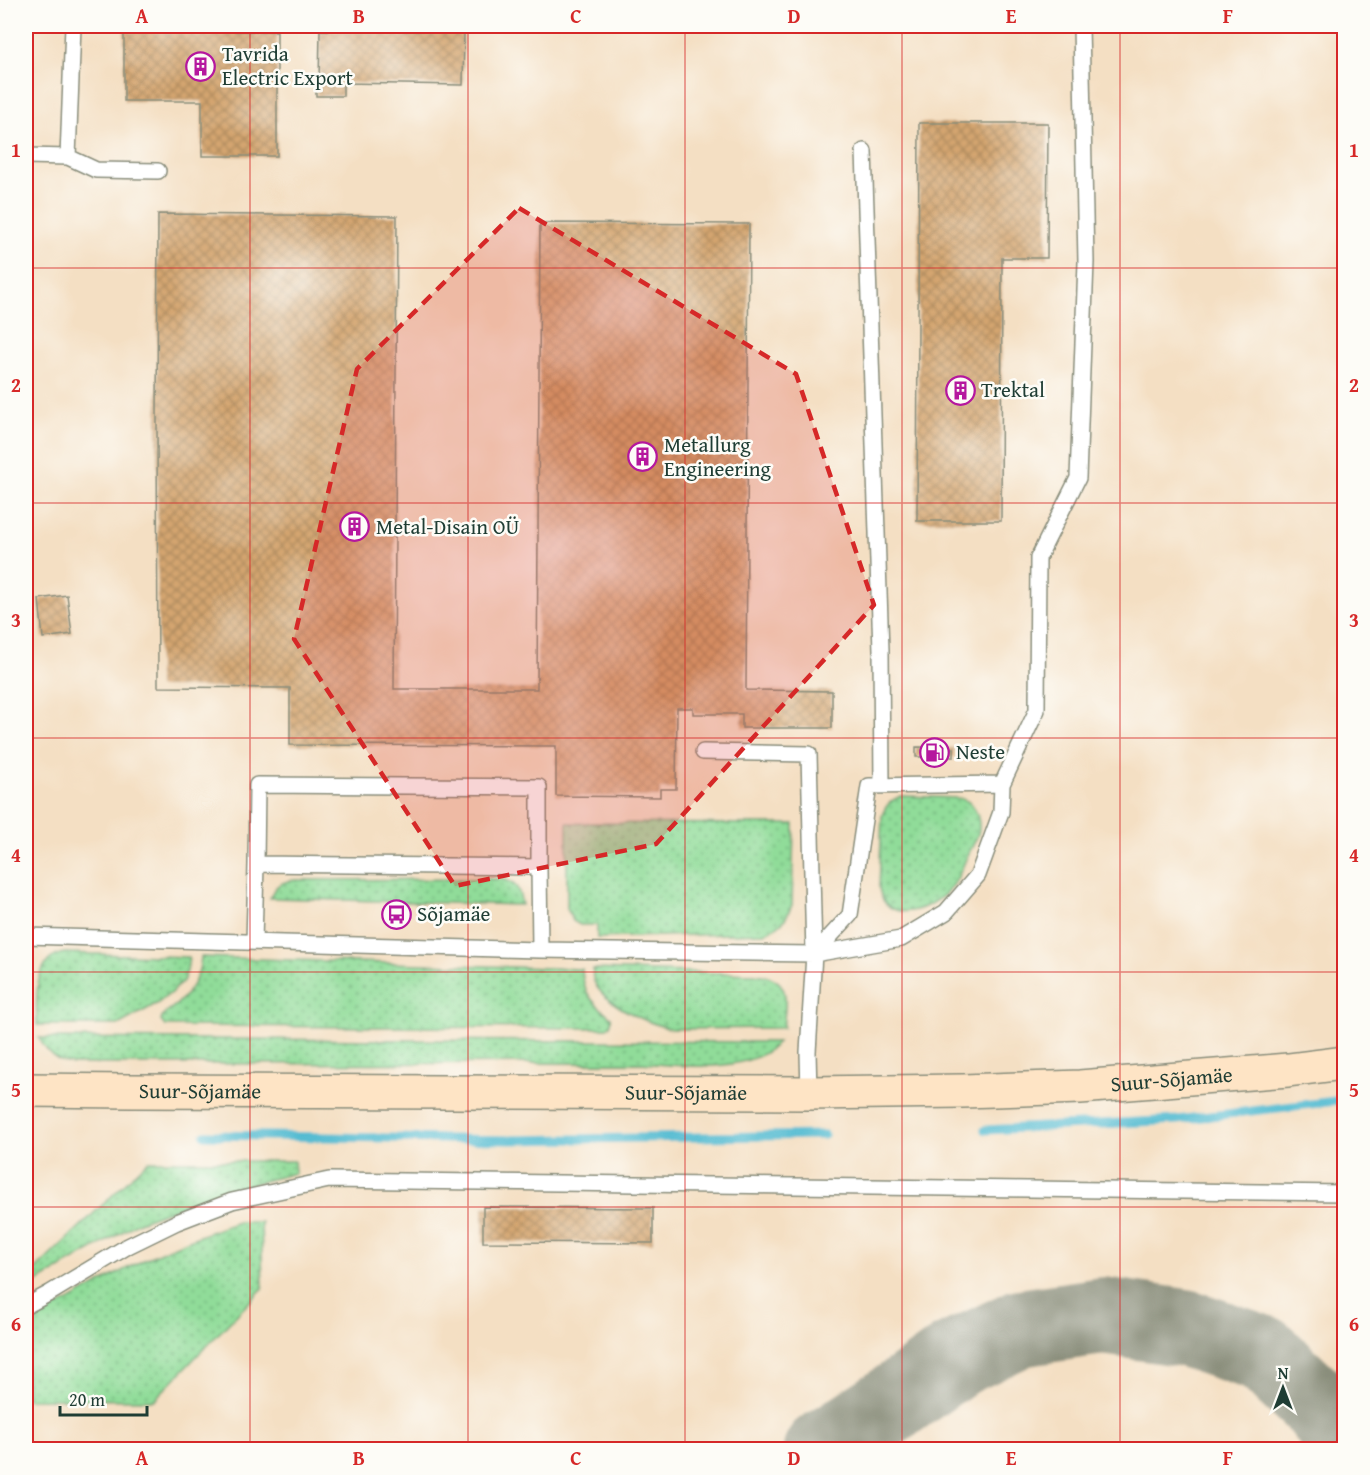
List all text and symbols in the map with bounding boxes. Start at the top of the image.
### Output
text: A [136,1,149,30]
text: B [353,1,365,30]
text: C [570,1,582,30]
text: D [787,1,801,30]
text: E [1006,1,1017,30]
text: F [1223,1,1233,30]
place label: Tavrida Electric Export [222,38,354,93]
building icon: Tavrida Electric Export [185,50,217,82]
text: 1 [11,135,21,164]
text: 1 [1349,135,1359,164]
text: 2 [11,370,21,399]
text: 2 [1349,370,1359,399]
building icon: Trektal [944,374,976,406]
place label: Trektal [981,374,1045,405]
place label: Metallurg Engineering [664,429,772,484]
building icon: Metallurg Engineering [627,441,659,473]
building icon: Metal-Disain OÜ [339,511,371,543]
place label: Metal-Disain OÜ [376,511,519,542]
text: 3 [11,605,21,634]
text: 3 [1349,605,1359,634]
fuel station icon: Neste [919,736,951,768]
place label: Neste [956,736,1005,767]
text: 4 [11,840,21,869]
text: 4 [1349,840,1359,869]
bus stop icon: Sõjamäe [380,898,412,930]
place label: Sõjamäe [417,898,491,929]
street label: Suur-Sõjamäe [1109,1059,1234,1099]
text: 5 [11,1075,21,1104]
street label: Suur-Sõjamäe [139,1075,261,1106]
text: 5 [1349,1075,1359,1104]
street label: Suur-Sõjamäe [625,1076,747,1108]
text: 6 [11,1309,21,1338]
text: 6 [1349,1309,1359,1338]
north arrow [1253,1358,1313,1418]
text: N [1278,1361,1289,1385]
scale bar [60,1379,147,1417]
text: 20 m [69,1386,105,1413]
text: A [136,1443,149,1472]
text: B [353,1443,365,1472]
text: C [570,1443,582,1472]
text: D [787,1443,801,1472]
text: E [1006,1443,1017,1472]
text: F [1223,1443,1233,1472]

